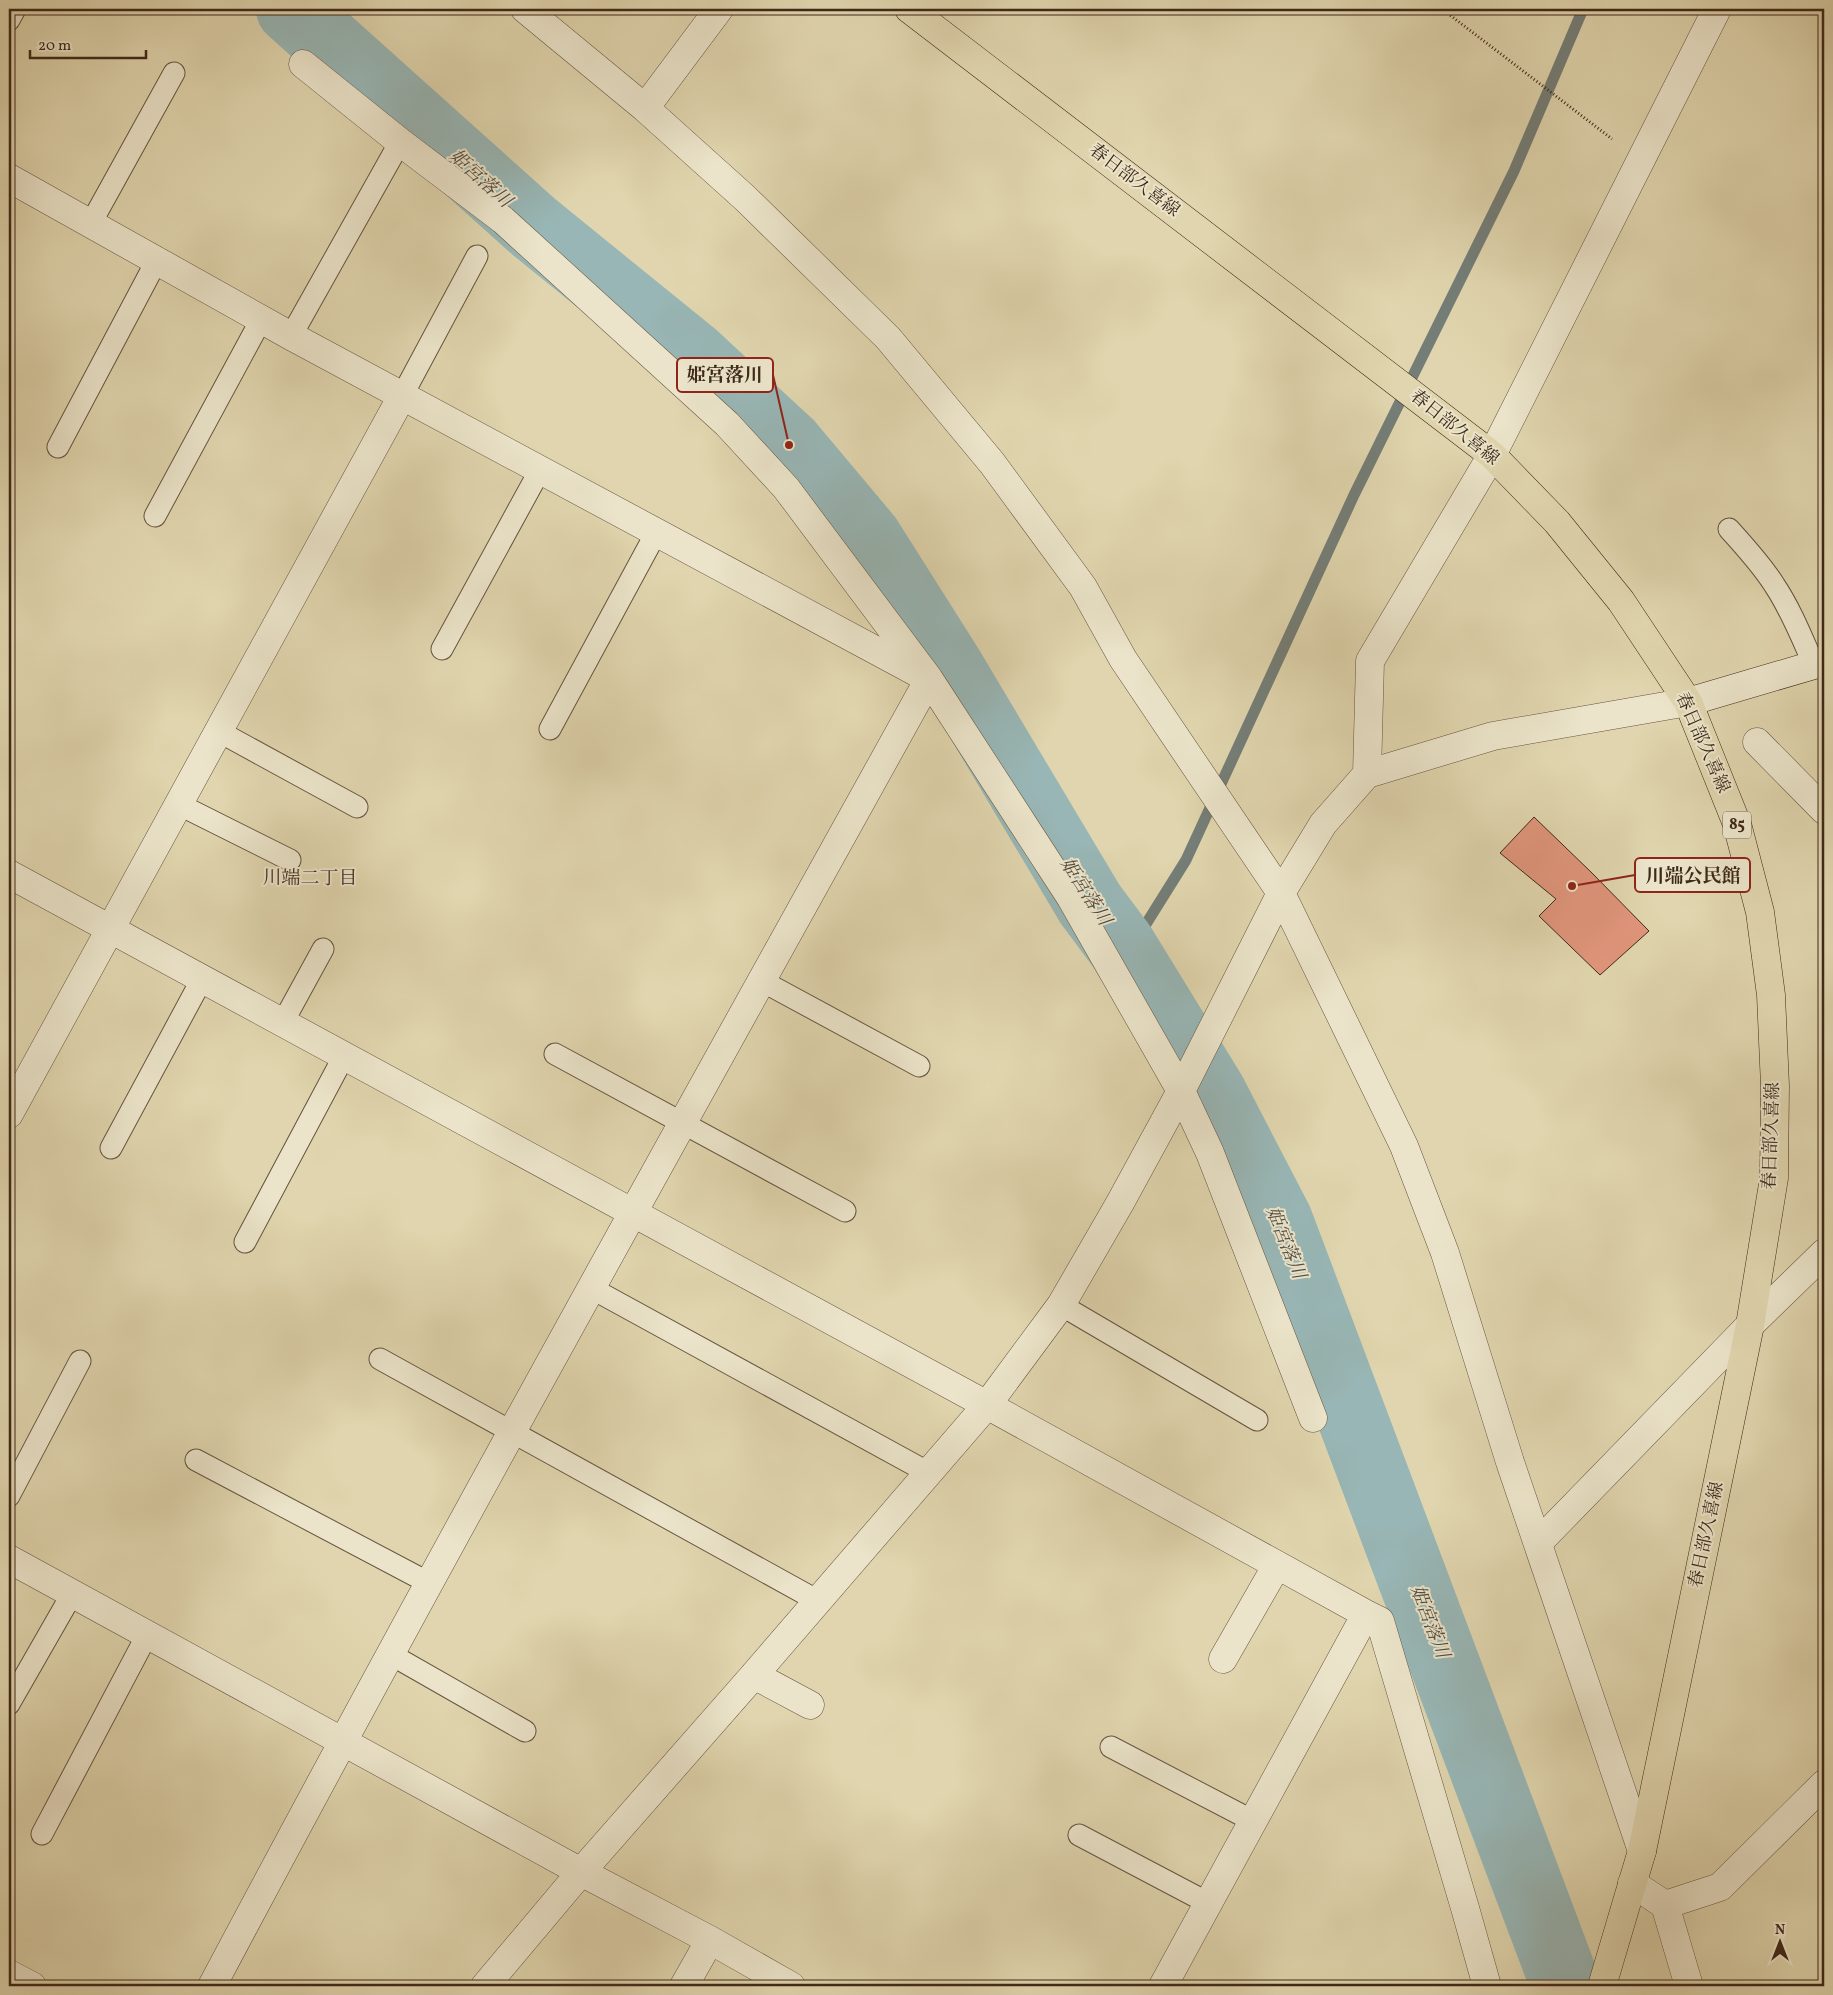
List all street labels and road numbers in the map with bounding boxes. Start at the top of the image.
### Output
street label: 春日部久喜線 [1083,139,1185,223]
street label: 春日部久喜線 [1404,384,1504,472]
street label: 春日部久喜線 [1669,689,1735,797]
road number: 85 [1723,812,1751,838]
street label: 春日部久喜線 [1758,1082,1786,1190]
street label: 春日部久喜線 [1684,1480,1730,1590]

